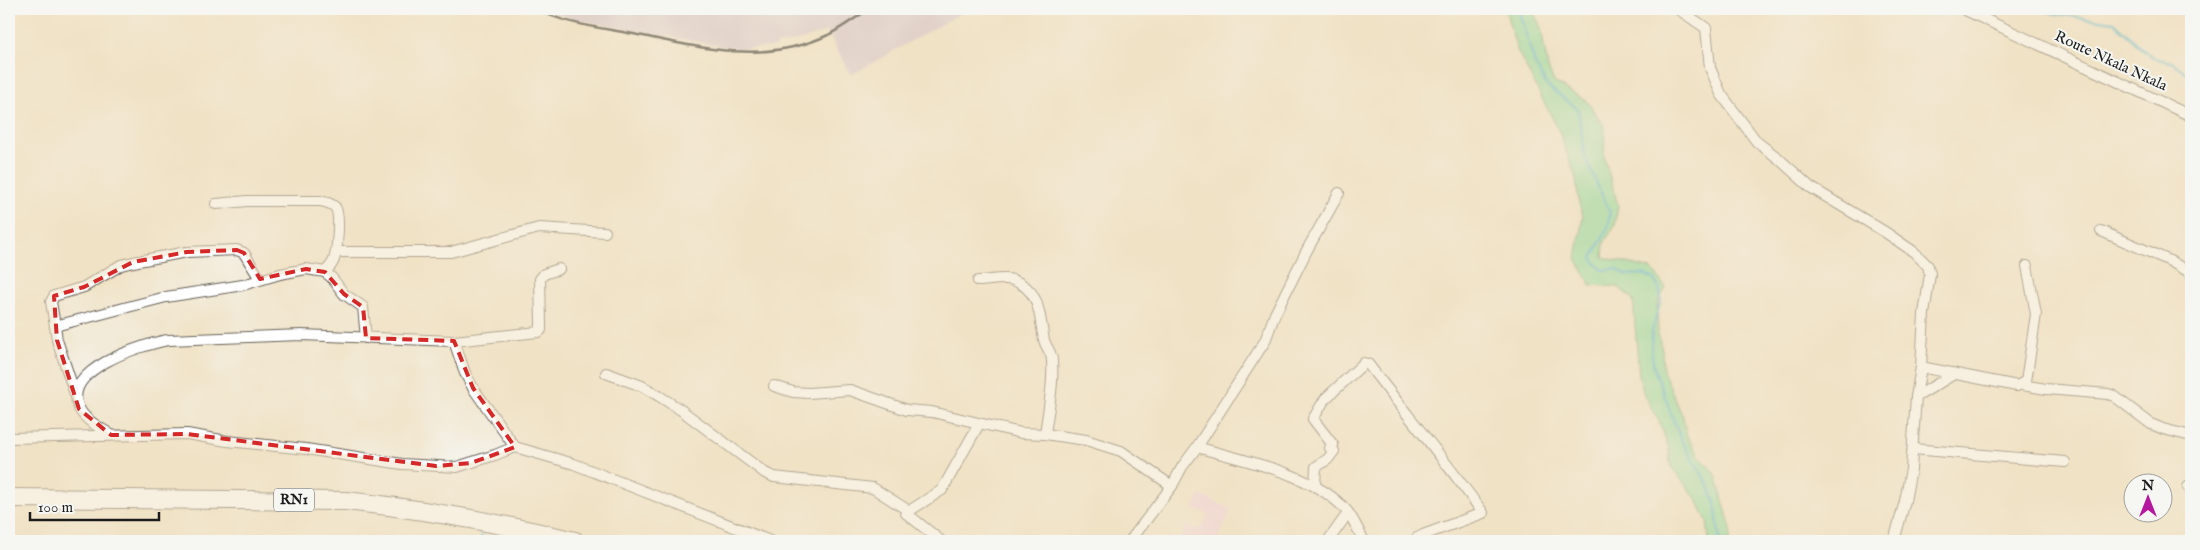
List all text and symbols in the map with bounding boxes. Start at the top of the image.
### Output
street label: Route Nkala Nkala [2052,27,2171,96]
north arrow [2122,472,2172,522]
text: N [2141,477,2154,495]
road number: RN1 [274,488,314,512]
scale bar [30,490,159,522]
text: 100 m [38,498,74,517]

